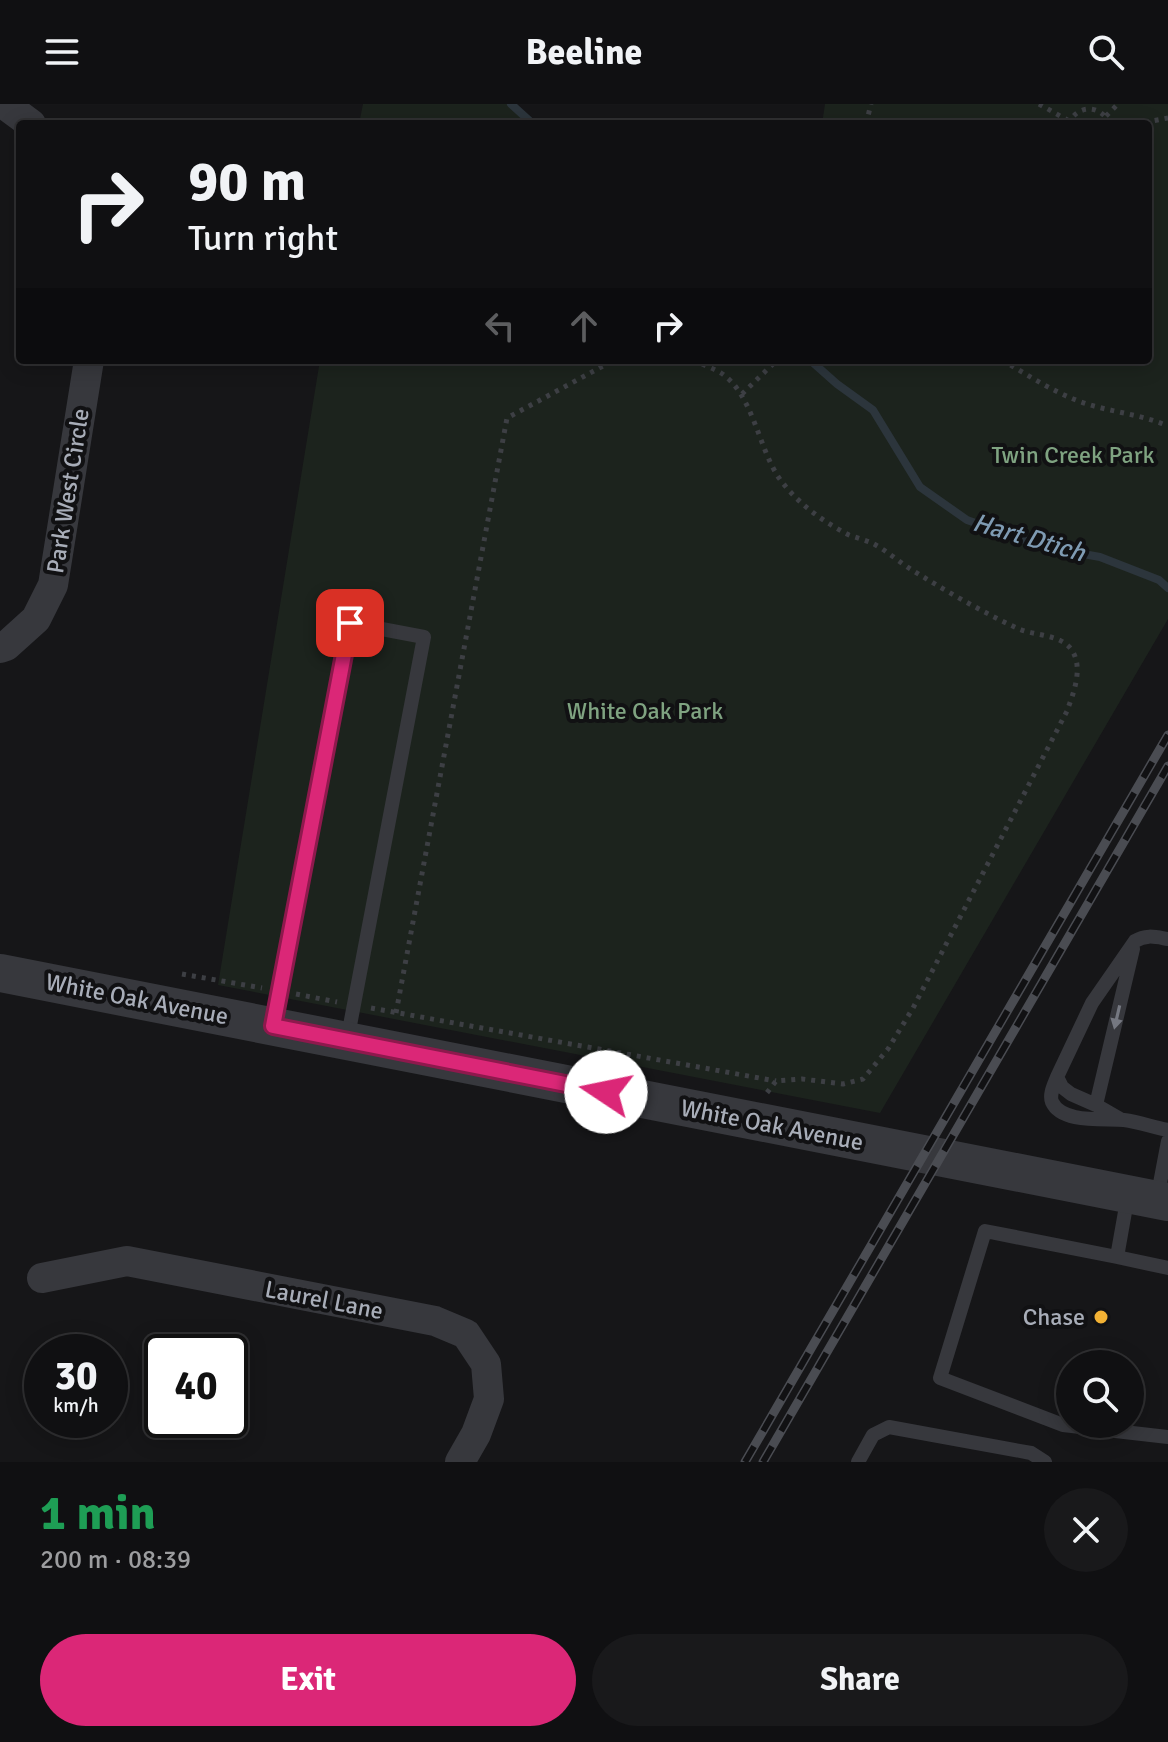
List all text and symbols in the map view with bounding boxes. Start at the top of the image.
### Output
icon: menu [40,30,84,74]
text: Beeline [526,30,642,75]
icon: search [1084,30,1128,74]
text: 90 m [188,147,306,216]
icon: right [56,152,160,256]
text: Turn right [188,216,338,261]
icon: left [478,304,522,348]
icon: ahead [562,304,606,348]
icon: right [646,304,690,348]
street label: Park West Circle [40,406,96,576]
park label: Twin Creek Park [991,440,1155,470]
water label: Hart Dtich [969,507,1089,569]
pin [316,589,384,657]
icon: arrive [328,601,372,645]
park label: White Oak Park [567,696,723,726]
street label: White Oak Avenue [43,967,231,1031]
one-way arrow [1110,1005,1123,1030]
position arrow [564,1050,648,1134]
street label: White Oak Avenue [678,1093,866,1157]
street label: Laurel Lane [262,1274,386,1326]
place label: Chase [1023,1302,1085,1332]
marker: Chase [1092,1308,1110,1326]
speed limit sign: 40 [144,1334,248,1438]
map controls [1056,1350,1144,1438]
button: search [1056,1350,1144,1438]
text: 30 [54,1351,98,1401]
text: km/h [53,1393,99,1418]
text: 1 min [40,1484,156,1543]
button: close [1044,1488,1128,1572]
text: 200 m · 08:39 [40,1544,191,1576]
button: Exit [40,1634,576,1726]
button: Share [592,1634,1128,1726]

